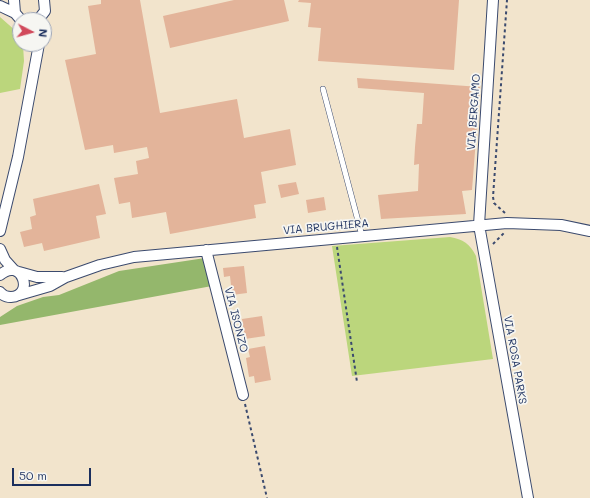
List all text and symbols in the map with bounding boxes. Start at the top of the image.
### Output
north arrow [12,12,52,52]
text: N [36,28,51,38]
street label: VIA BERGAMO [465,73,483,151]
street label: VIA BRUGHIERA [283,217,369,237]
street label: VIA ISONZO [221,286,251,354]
street label: VIA ROSA PARKS [501,315,529,405]
scale bar [14,460,93,486]
text: 50 m [19,467,47,483]

